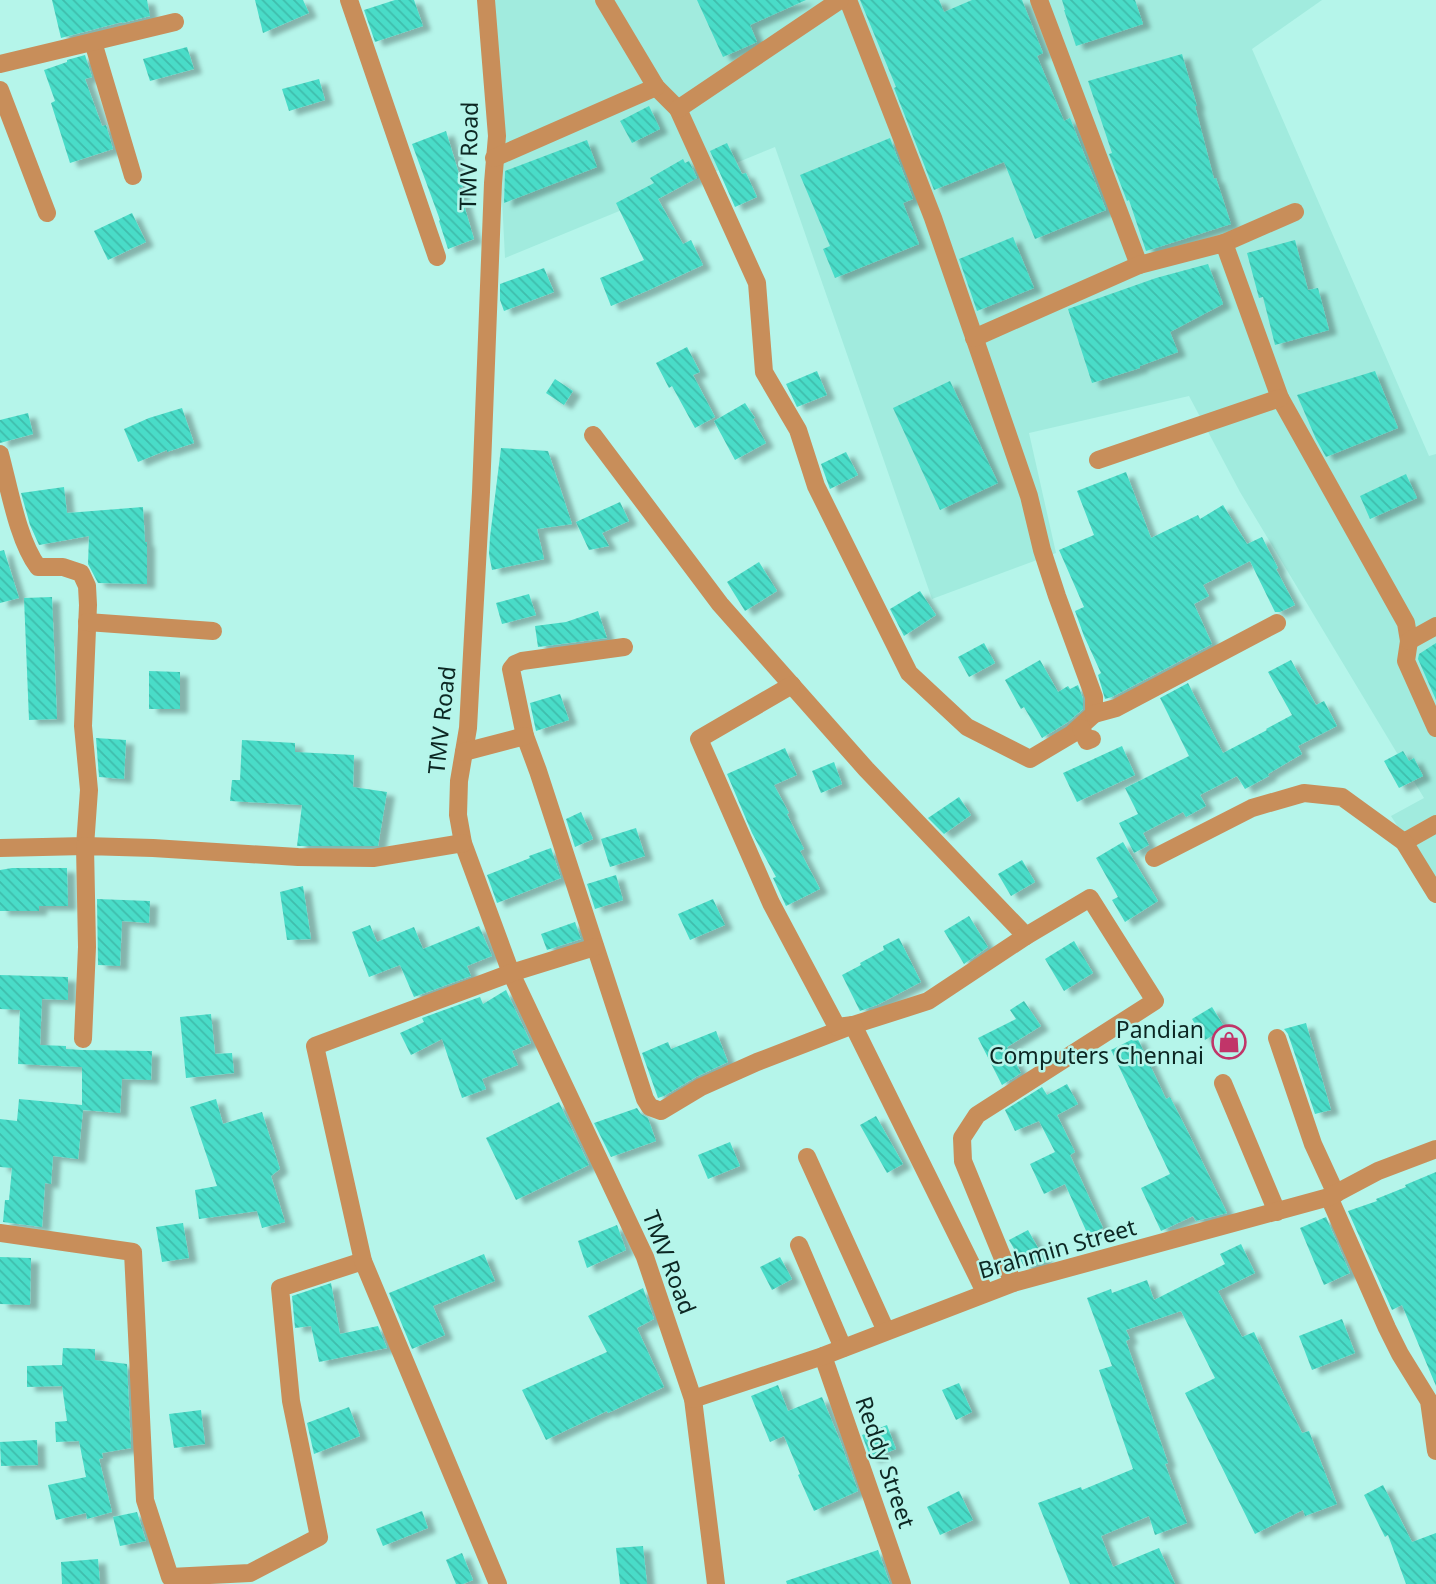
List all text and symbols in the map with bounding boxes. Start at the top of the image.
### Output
street label: TMV Road [451,101,485,211]
street label: TMV Road [419,664,463,776]
place label: Pandian Computers Chennai [989,1013,1204,1071]
shop icon: Pandian Computers Chennai [1210,1023,1248,1061]
street label: TMV Road [636,1206,704,1318]
street label: Brahmin Street [974,1210,1140,1286]
street label: Reddy Street [848,1392,924,1532]

